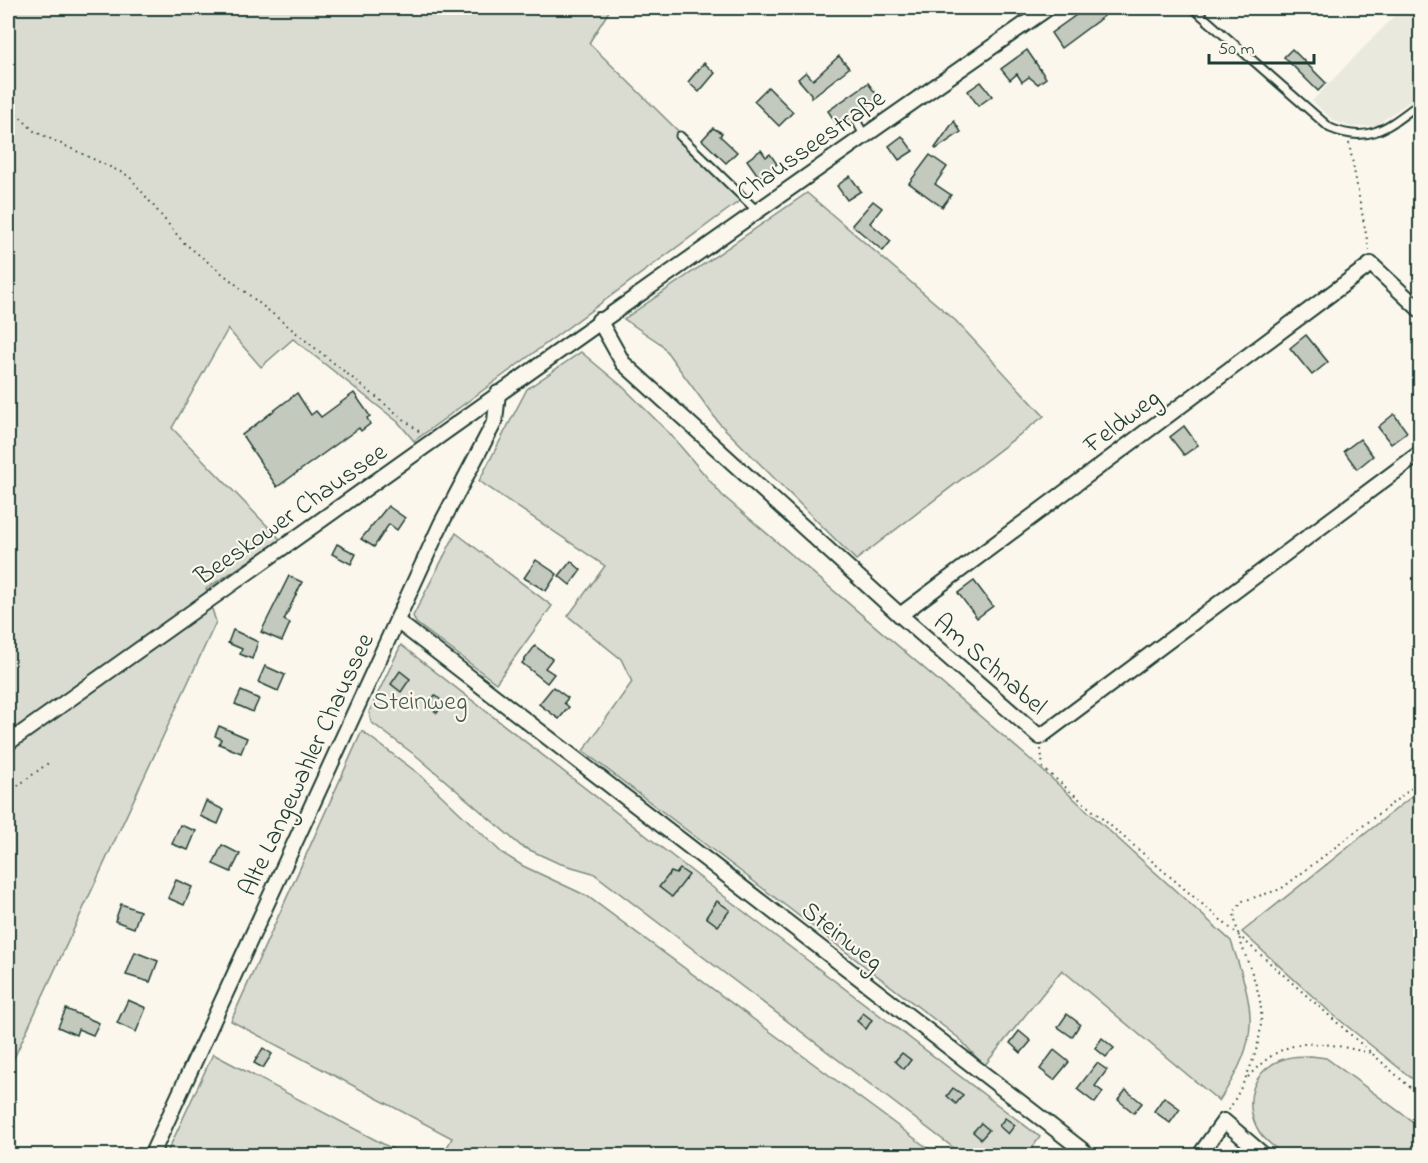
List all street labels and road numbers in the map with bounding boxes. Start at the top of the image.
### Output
street label: Chausseestraße [729,81,894,212]
street label: Feldweg [1075,381,1169,465]
street label: Beeskower Chaussee [187,434,396,597]
street label: Am Schnabel [924,605,1054,725]
street label: Alte Langewahler Chaussee [230,627,386,903]
street label: Steinweg [792,893,890,982]

